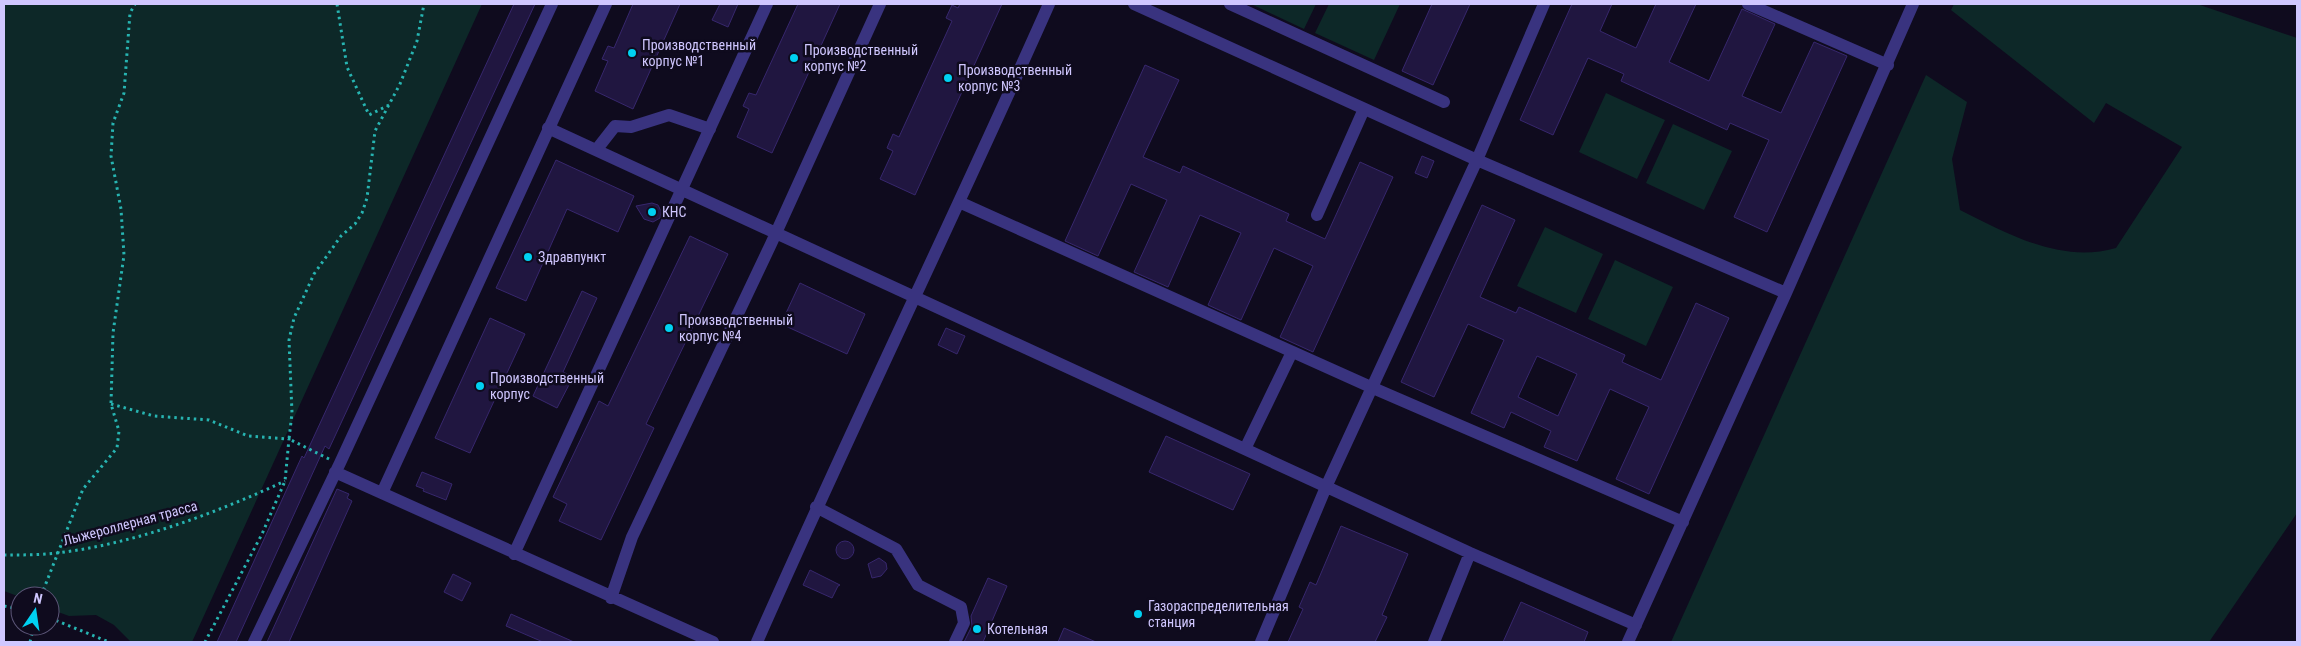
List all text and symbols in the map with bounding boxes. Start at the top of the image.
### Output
place label: Производственный корпус №1 [642,37,756,69]
place label: Производственный корпус №2 [804,42,918,74]
marker: Производственный корпус №1 [626,47,638,59]
marker: Производственный корпус №2 [788,52,800,64]
place label: Производственный корпус №3 [958,62,1072,94]
marker: Производственный корпус №3 [942,72,954,84]
place label: КНС [662,204,687,220]
marker: КНС [646,206,658,218]
place label: Здравпункт [538,249,606,265]
marker: Здравпункт [522,251,534,263]
place label: Производственный корпус №4 [679,312,793,344]
marker: Производственный корпус №4 [663,322,675,334]
place label: Производственный корпус [490,370,604,402]
marker: Производственный корпус [474,380,486,392]
street label: Лыжероллерная трасса [61,497,199,549]
north arrow [10,586,60,636]
text: N [32,590,44,607]
place label: Газораспределительная станция [1148,598,1289,630]
marker: Газораспределительная станция [1132,608,1144,620]
place label: Котельная [987,621,1048,637]
marker: Котельная [971,623,983,635]

